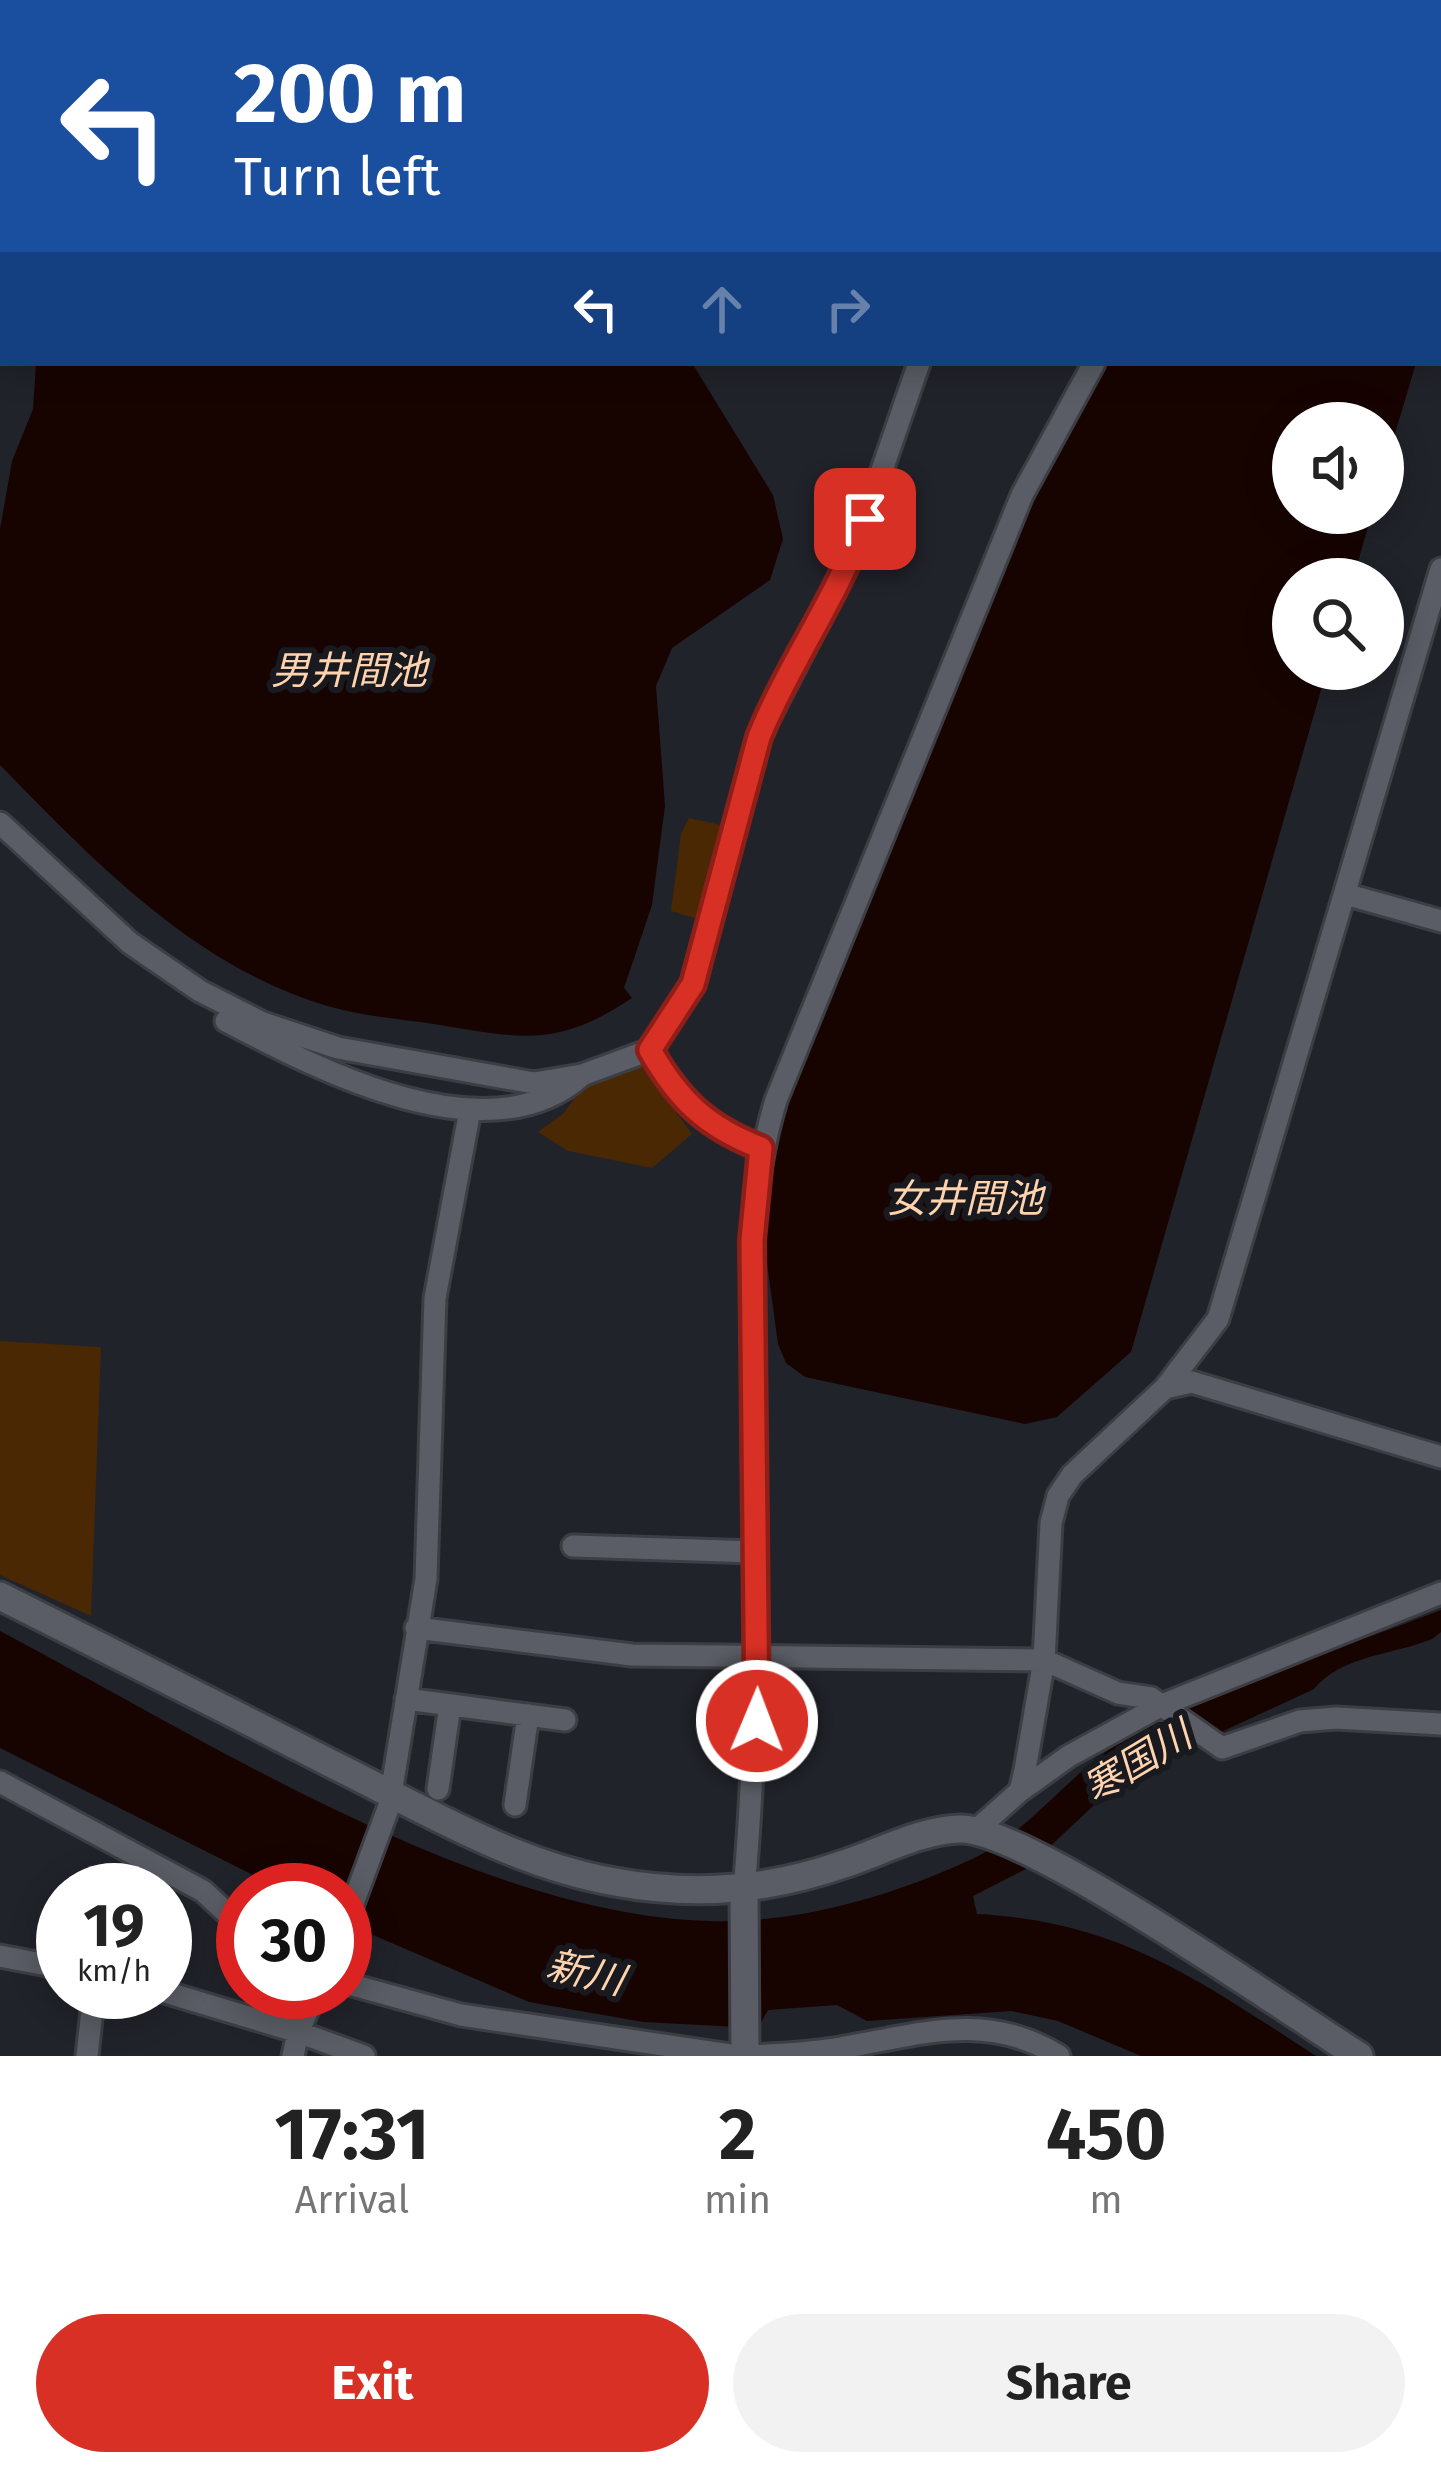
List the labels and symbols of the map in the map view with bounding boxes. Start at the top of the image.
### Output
pin [814,468,916,570]
water label: 男井間池 [271,648,431,694]
water label: 女井間池 [887,1176,1047,1222]
position arrow [694,1658,820,1784]
water label: 寒国川 [1076,1710,1203,1812]
speed limit sign: 30 [216,1863,372,2019]
water label: 新川 [543,1942,633,2005]

